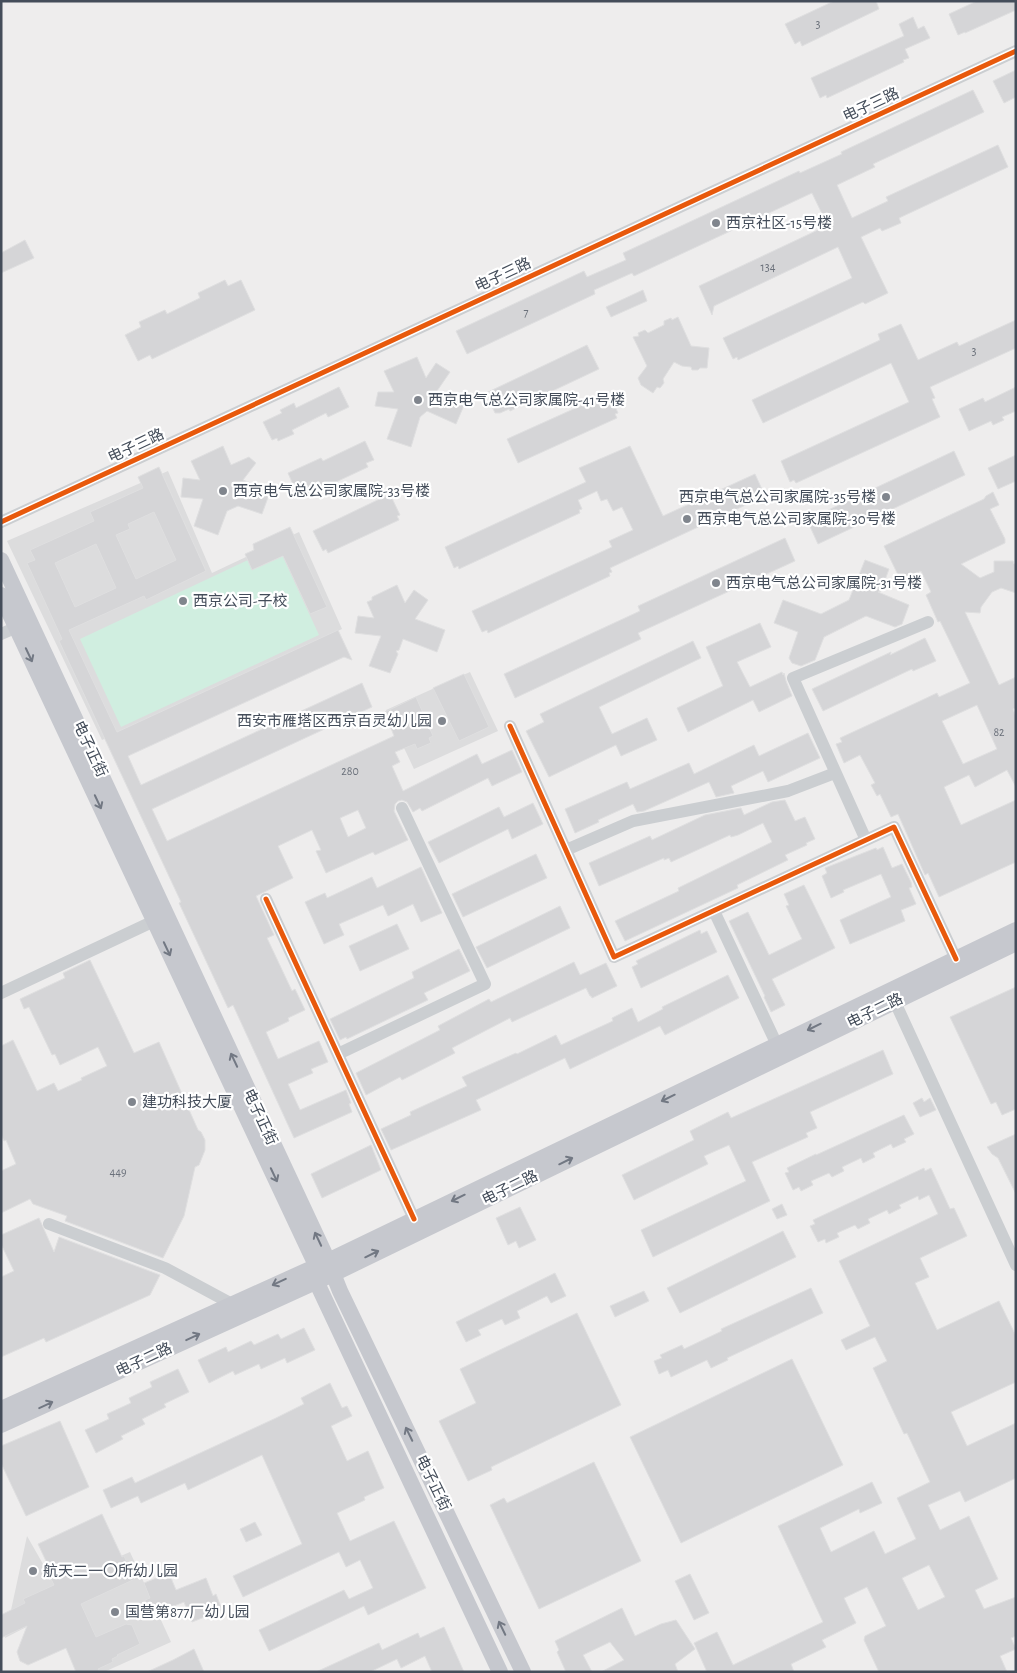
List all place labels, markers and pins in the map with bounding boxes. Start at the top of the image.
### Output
place label: 西京社区-15号楼 [726,215,832,231]
marker: 西京社区-15号楼 [710,217,722,229]
place label: 西京电气总公司家属院-41号楼 [428,392,625,408]
marker: 西京电气总公司家属院-41号楼 [412,394,424,406]
place label: 西京电气总公司家属院-33号楼 [233,483,430,499]
marker: 西京电气总公司家属院-33号楼 [217,485,229,497]
place label: 西京电气总公司家属院-35号楼 [679,489,876,505]
marker: 西京电气总公司家属院-35号楼 [880,491,892,503]
place label: 西京电气总公司家属院-30号楼 [697,511,896,527]
marker: 西京电气总公司家属院-30号楼 [681,513,693,525]
place label: 西京电气总公司家属院-31号楼 [726,575,922,591]
marker: 西京电气总公司家属院-31号楼 [710,577,722,589]
place label: 西京公司-子校 [193,592,288,609]
marker: 西京公司-子校 [177,595,189,607]
place label: 西安市雁塔区西京百灵幼儿园 [237,713,432,729]
marker: 西安市雁塔区西京百灵幼儿园 [436,715,448,727]
place label: 建功科技大厦 [142,1094,232,1110]
marker: 建功科技大厦 [126,1096,138,1108]
place label: 航天二一〇所幼儿园 [43,1563,178,1579]
marker: 航天二一〇所幼儿园 [27,1565,39,1577]
place label: 国营第877厂幼儿园 [125,1604,250,1620]
marker: 国营第877厂幼儿园 [109,1606,121,1618]

